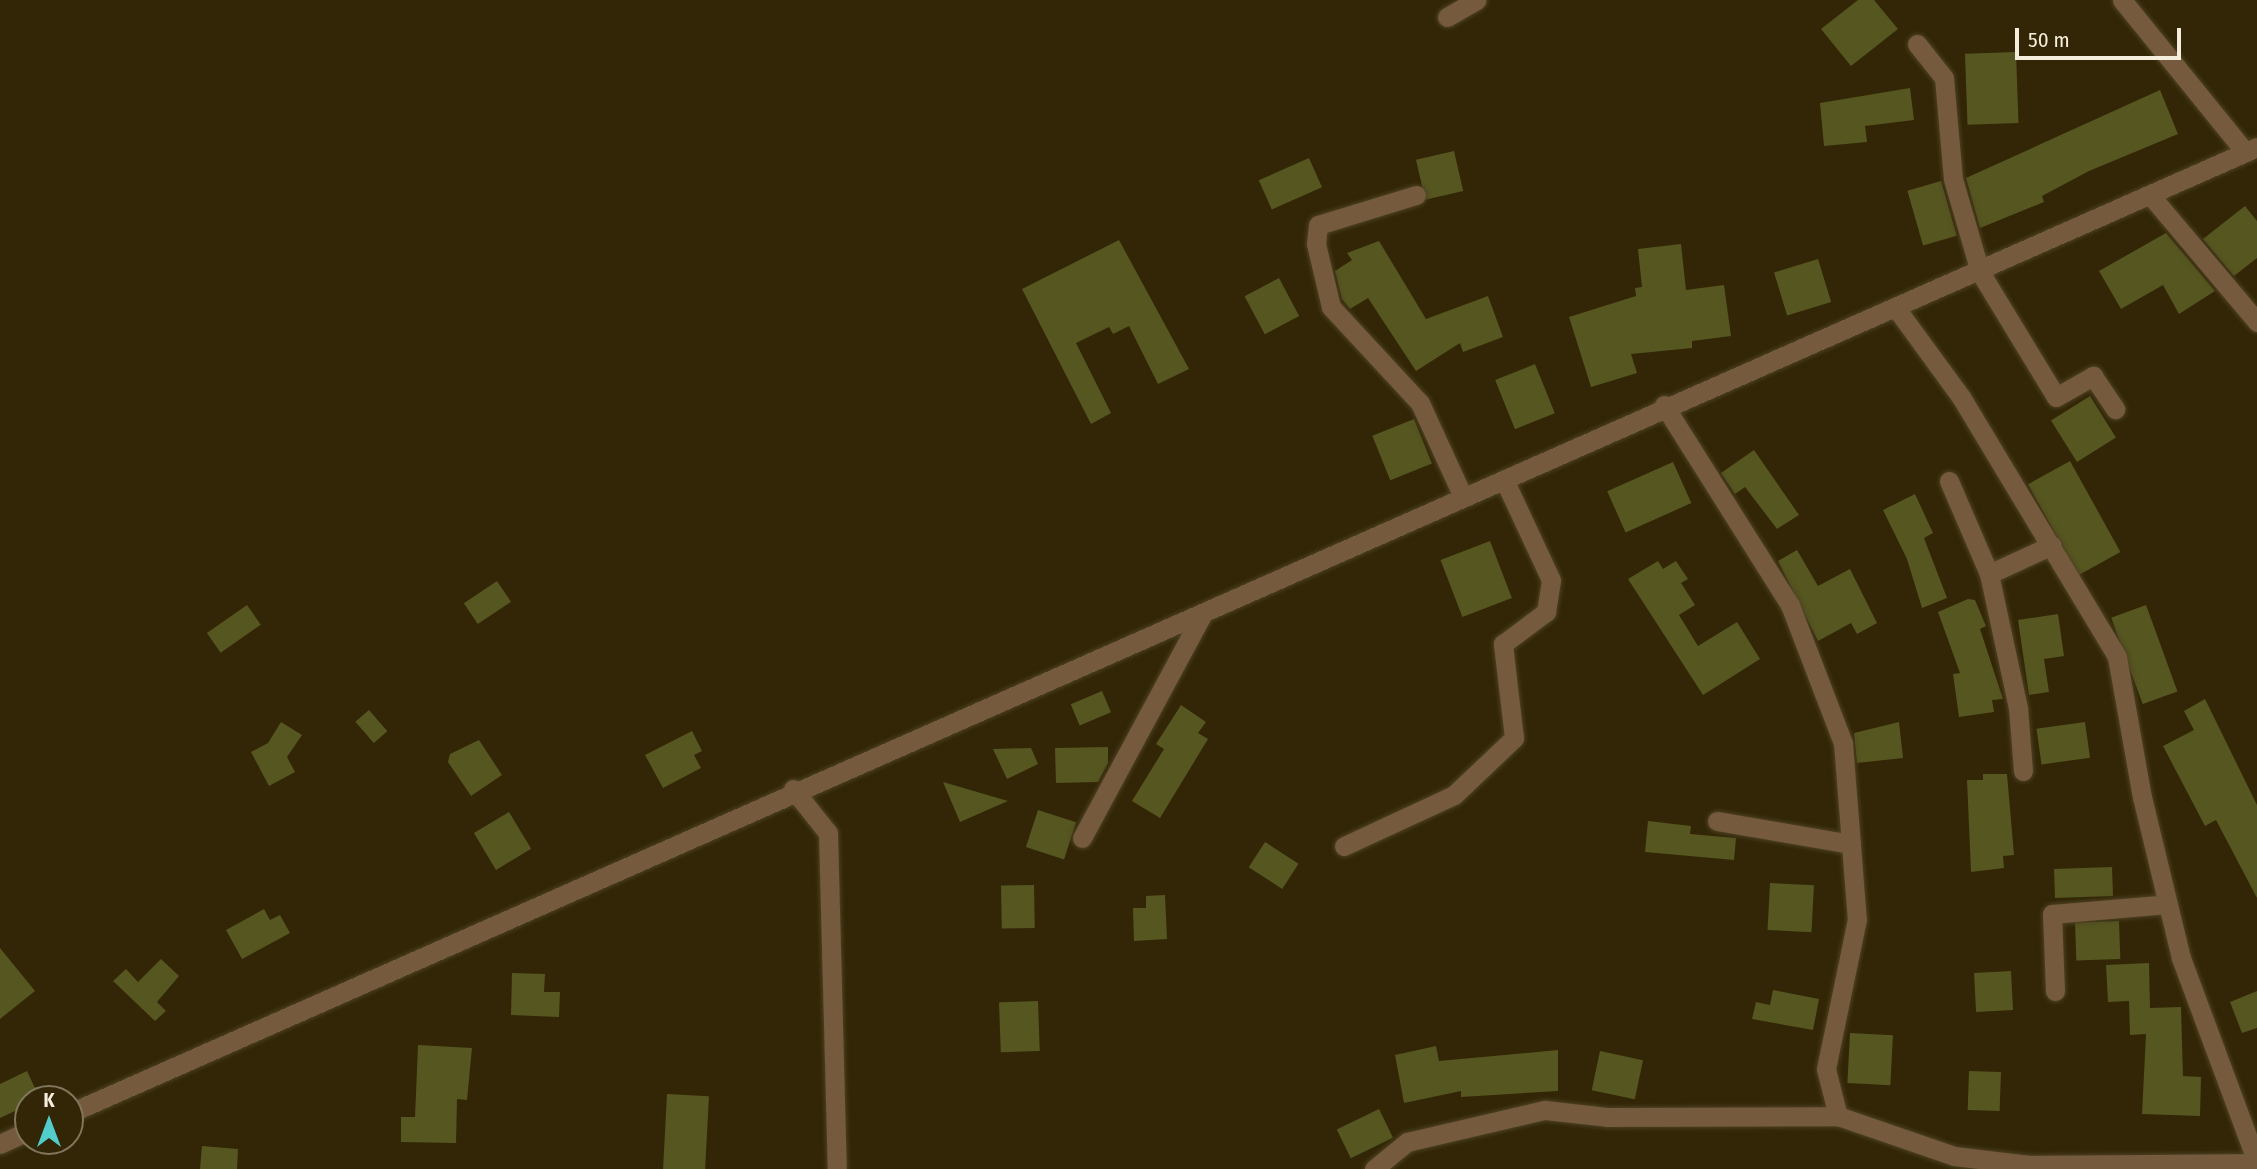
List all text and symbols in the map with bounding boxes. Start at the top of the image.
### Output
scale bar [2019,14,2185,58]
text: 50 m [2028,27,2070,53]
north arrow [14,1085,84,1155]
text: K [43,1089,55,1112]

